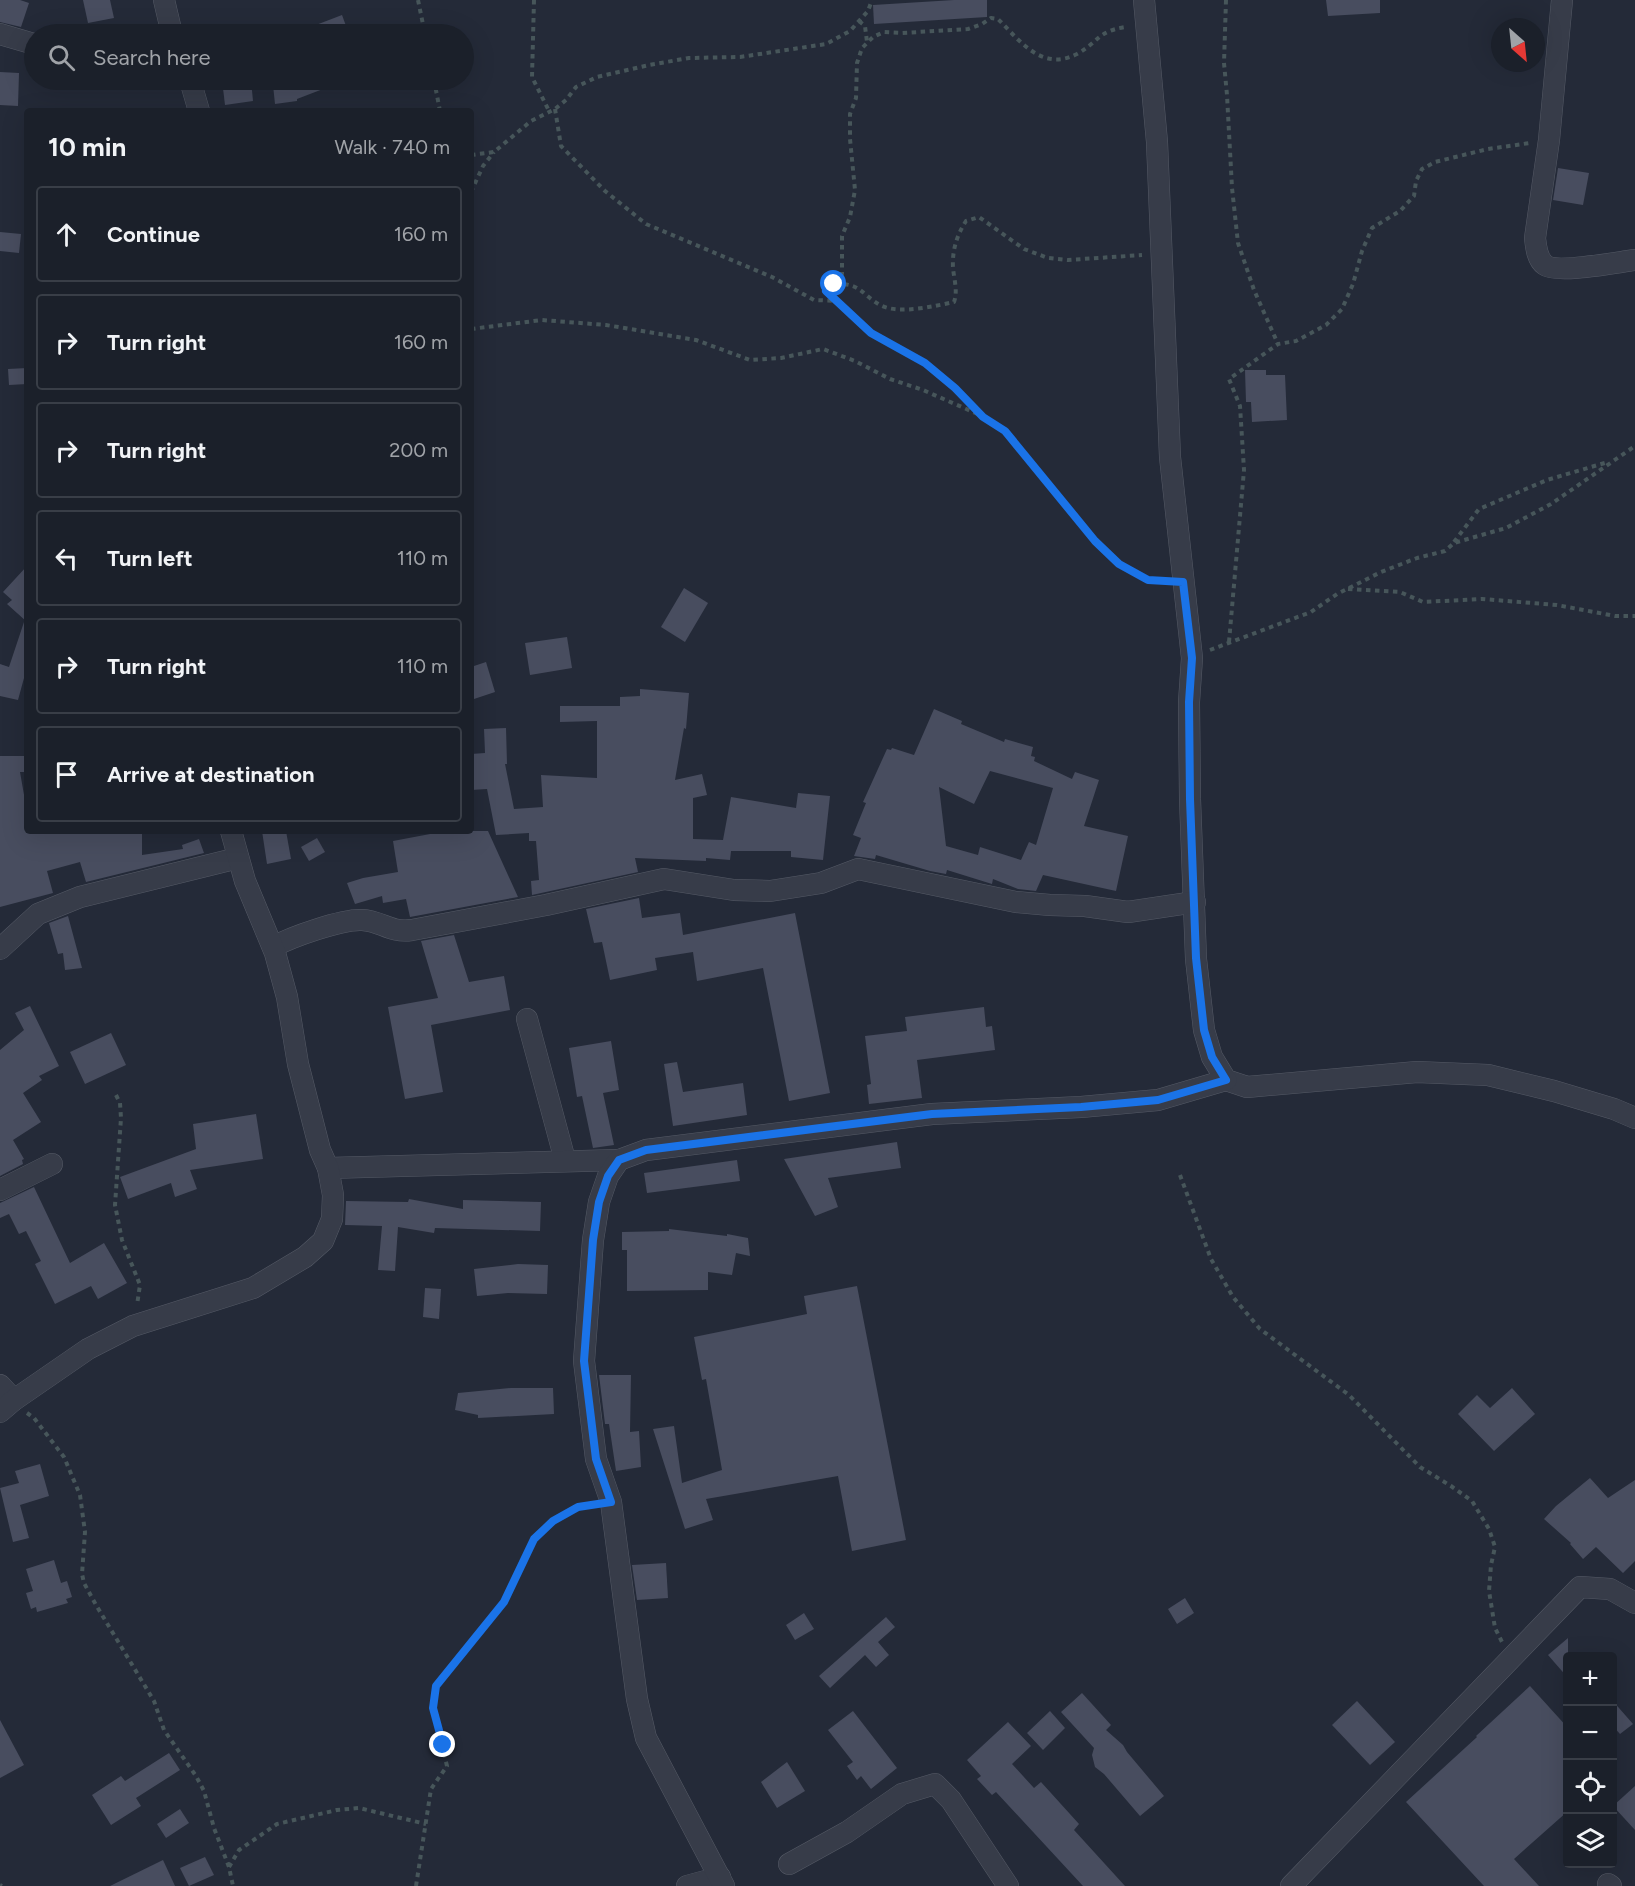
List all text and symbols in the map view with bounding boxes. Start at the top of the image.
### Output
north arrow [1491,18,1545,72]
search box [24,24,474,90]
icon: search [45,41,78,74]
text: Search here [93,44,211,71]
text: 10 min [48,131,126,163]
text: Walk · 740 m [334,135,450,159]
icon: ahead [50,218,83,251]
text: Continue [107,221,200,248]
text: 160 m [394,222,448,246]
route start [820,270,846,296]
icon: right [50,326,83,359]
text: Turn right [107,329,206,356]
text: 160 m [394,330,448,354]
icon: right [50,434,83,467]
text: Turn right [107,437,206,464]
text: 200 m [389,438,448,462]
icon: left [50,542,83,575]
text: Turn left [107,545,193,572]
text: 110 m [397,546,448,570]
icon: right [50,650,83,683]
text: Turn right [107,653,206,680]
text: 110 m [397,654,448,678]
icon: arrive [50,758,83,791]
text: Arrive at destination [107,761,315,788]
map controls [1563,1652,1617,1868]
button: + [1563,1652,1617,1706]
button: − [1563,1706,1617,1760]
route end [429,1731,455,1757]
button: locate [1563,1760,1617,1814]
button: layers [1563,1814,1617,1868]

